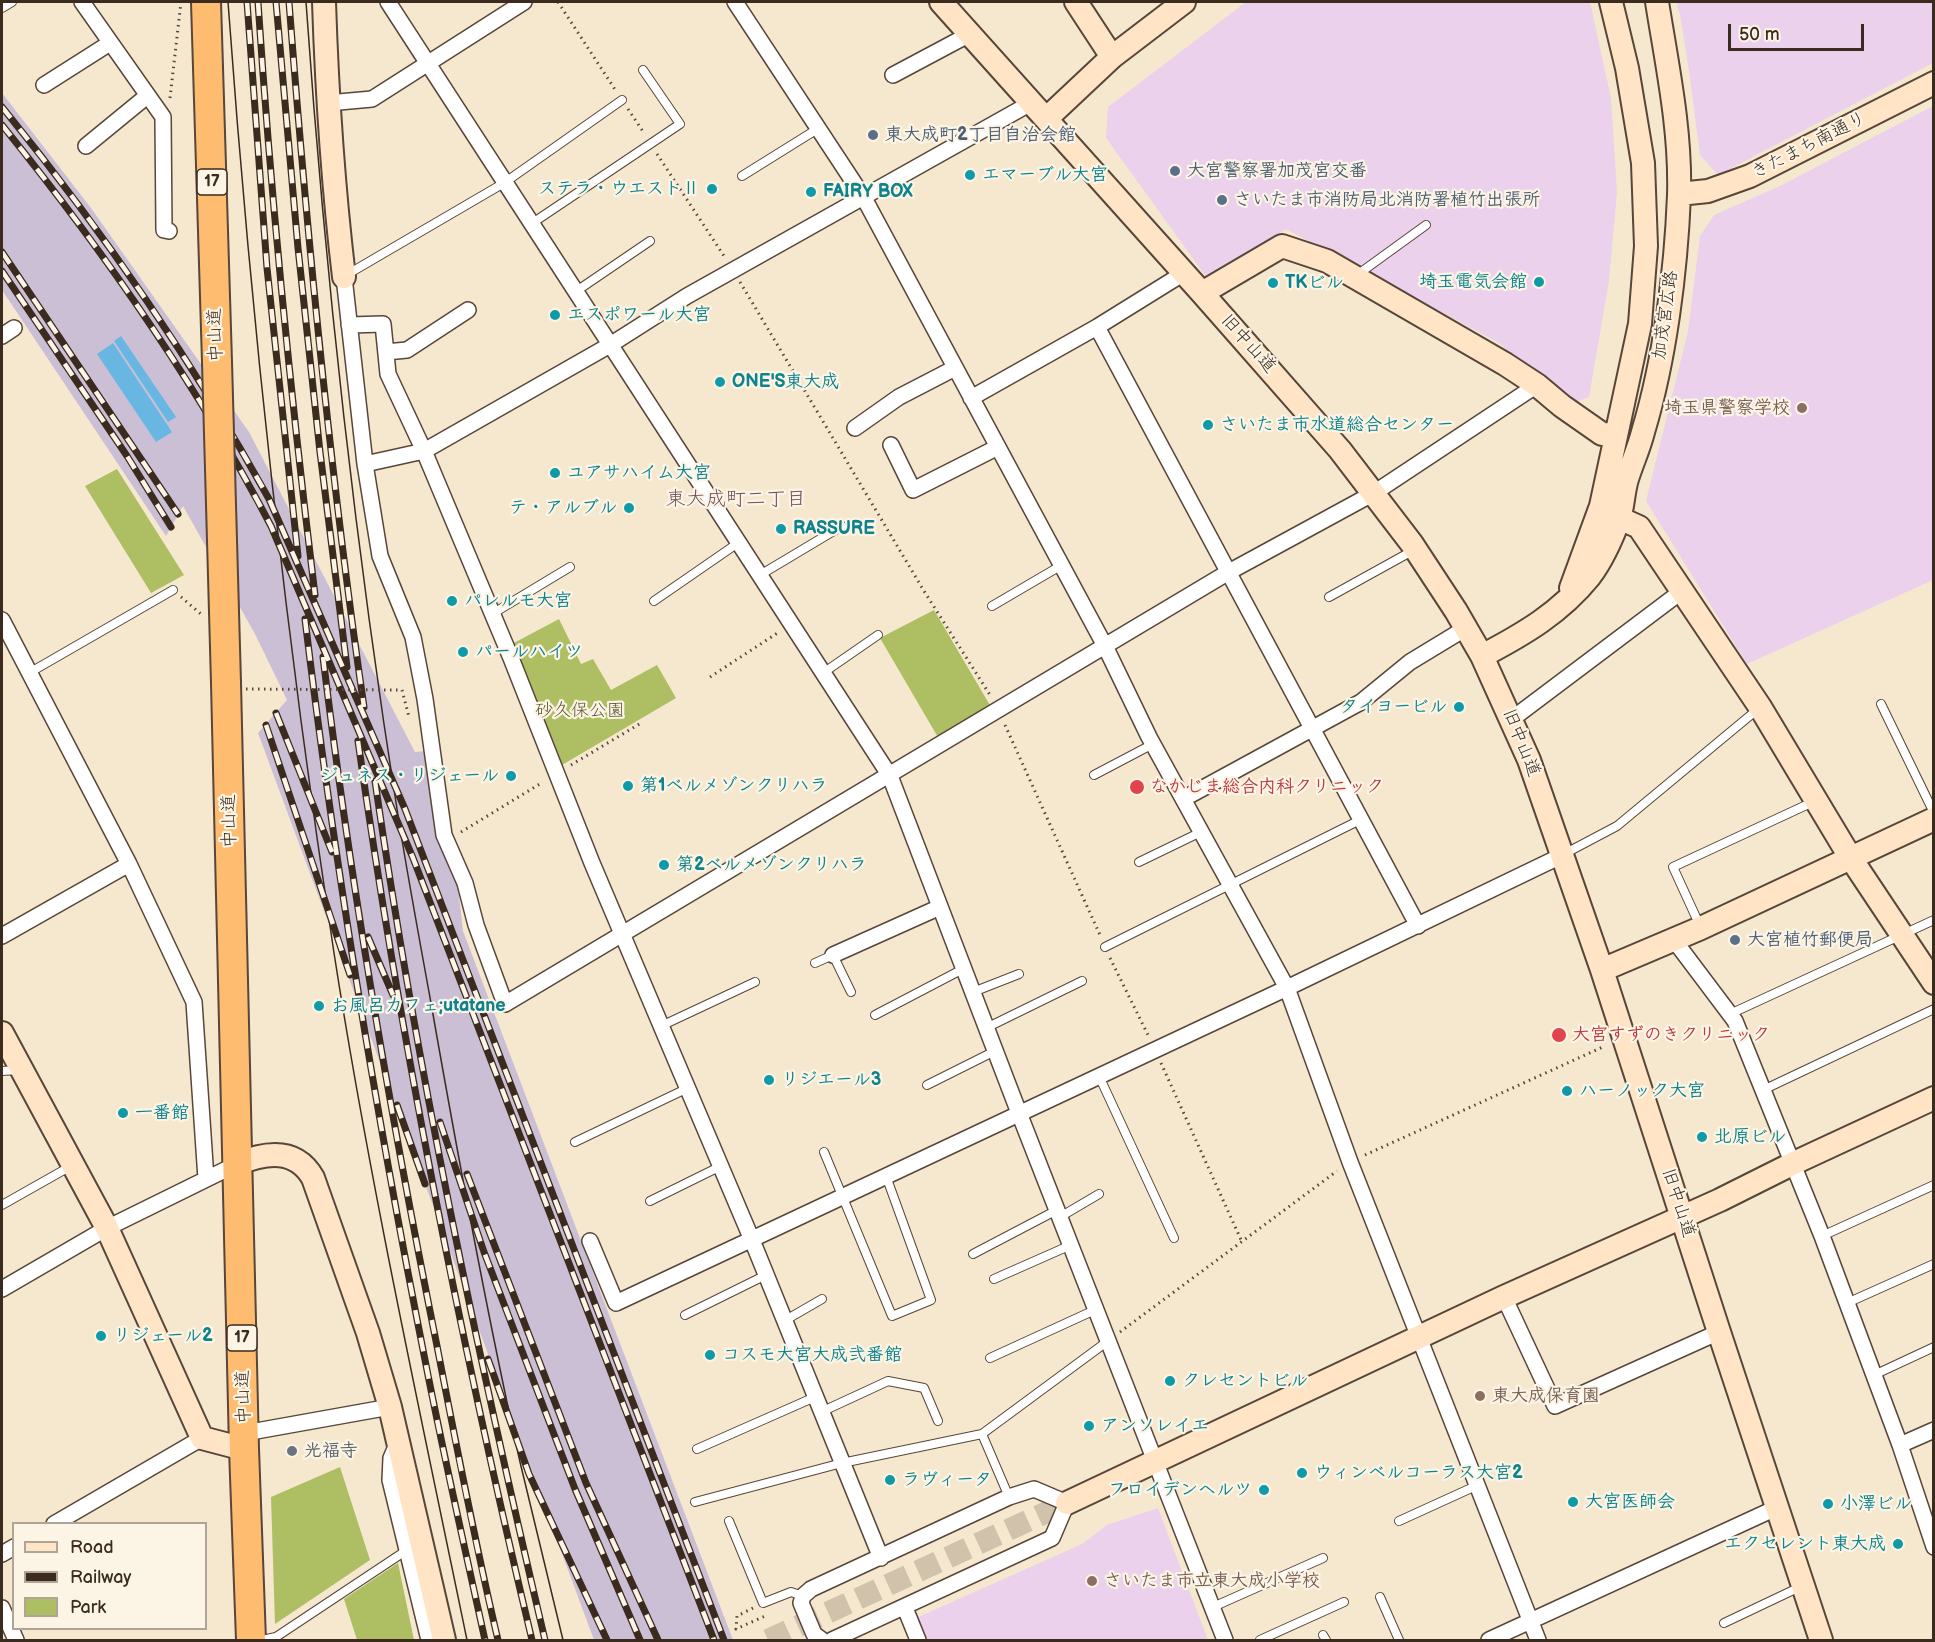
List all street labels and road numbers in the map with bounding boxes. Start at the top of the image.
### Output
street label: きたまち南通り [1748,108,1870,184]
road number: 17 [197,169,227,195]
street label: 加茂宮広路 [1649,269,1683,361]
street label: 中山道 [204,308,228,362]
street label: 旧中山道 [1216,310,1280,378]
street label: 旧中山道 [1498,706,1544,780]
street label: 中山道 [219,794,241,848]
street label: 旧中山道 [1657,1165,1699,1241]
road number: 17 [227,1325,257,1351]
street label: 中山道 [232,1370,256,1424]

